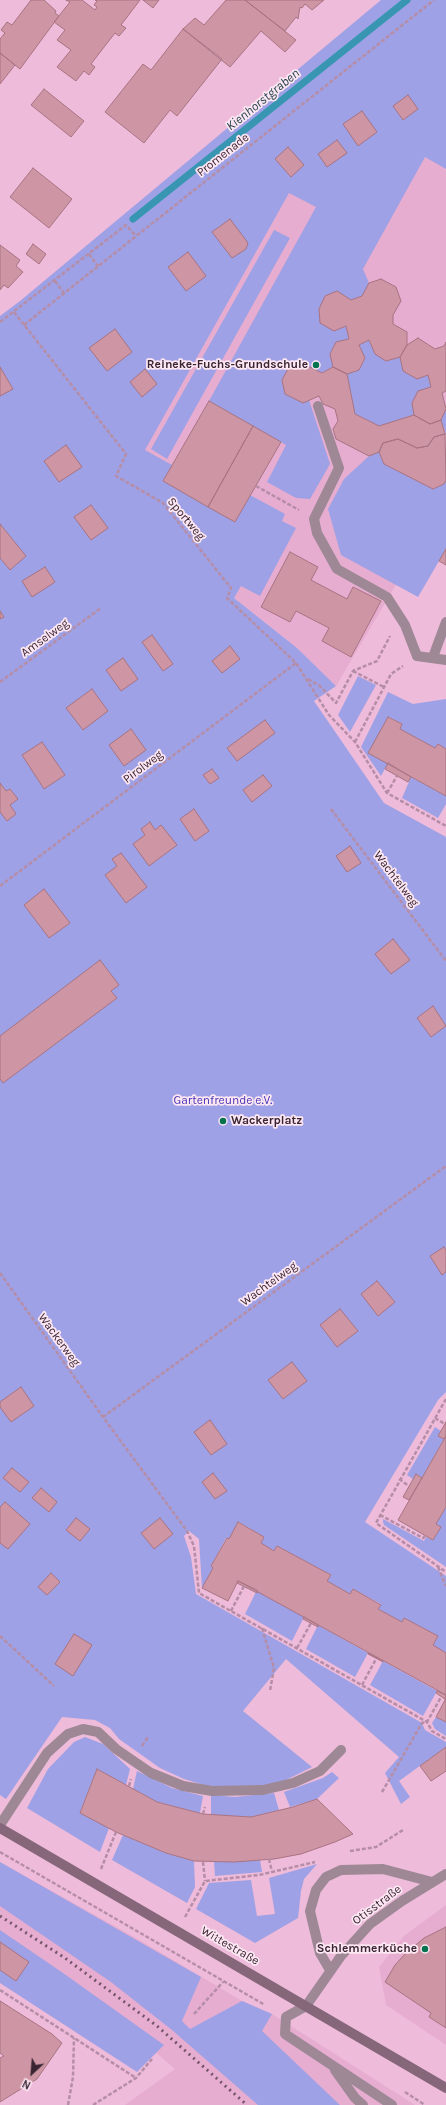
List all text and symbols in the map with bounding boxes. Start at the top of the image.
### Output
water label: Kienhorstgraben [223,66,303,134]
street label: Promenade [194,130,252,180]
place label: Reineke-Fuchs-Grundschule [147,358,308,372]
marker: Reineke-Fuchs-Grundschule [311,360,321,370]
street label: Sportweg [164,495,208,543]
street label: Amselweg [18,616,72,660]
street label: Pirolweg [120,747,166,787]
street label: Wachtelweg [370,848,422,910]
park label: Gartenfreunde e.V. [173,1094,273,1108]
place label: Wackerplatz [231,1114,302,1128]
marker: Wackerplatz [218,1116,228,1126]
street label: Wachtelweg [238,1259,300,1309]
street label: Wackerweg [35,1311,83,1369]
street label: Otisstraße [350,1882,404,1928]
street label: Wittestraße [198,1924,262,1968]
place label: Schlemmerküche [317,1942,417,1956]
marker: Schlemmerküche [420,1944,430,1954]
north arrow [12,2053,52,2093]
text: N [20,2077,33,2092]

